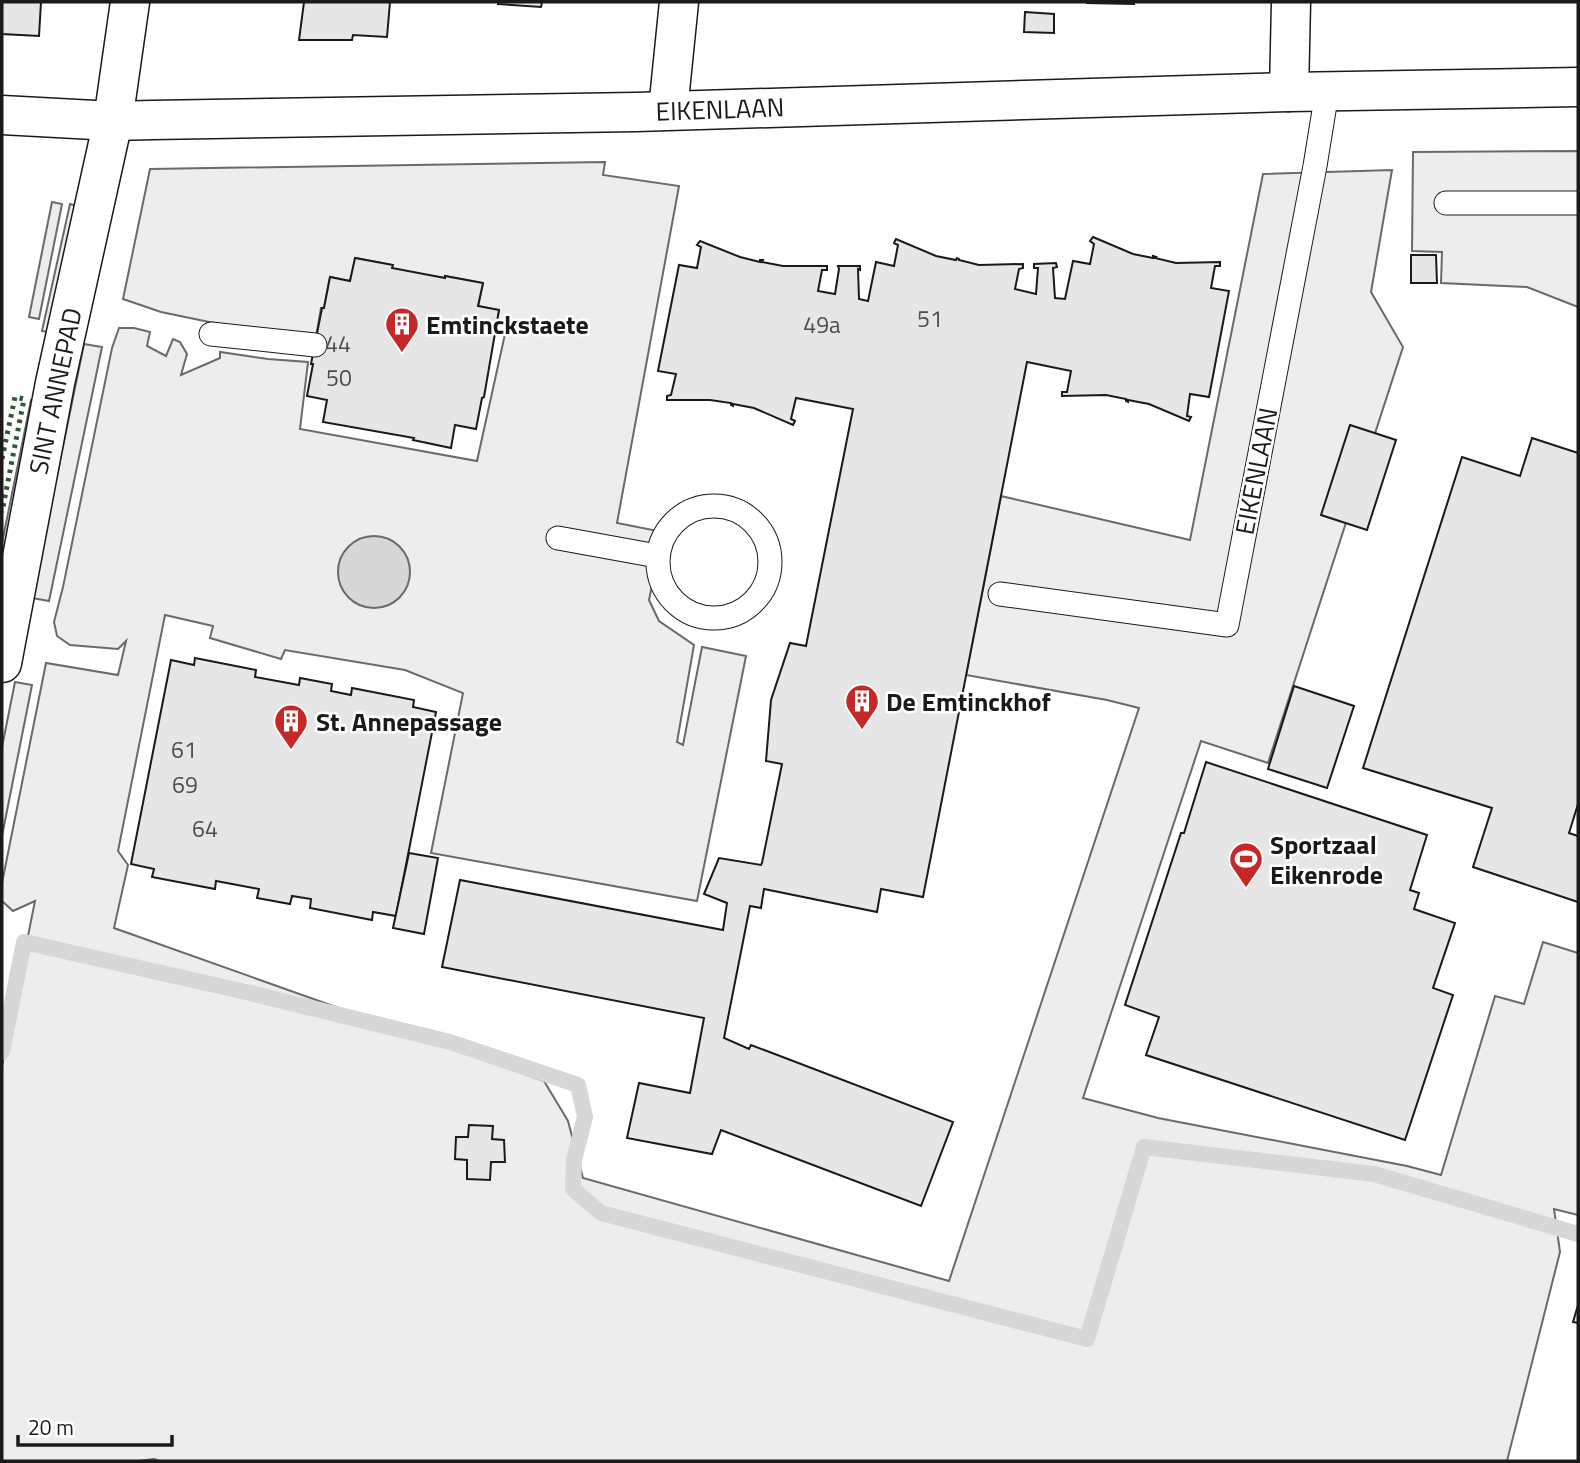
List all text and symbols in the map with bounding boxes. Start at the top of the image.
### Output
street label: EIKENLAAN [655,87,785,131]
house number: 51 [917,301,943,336]
street label: SINT ANNEPAD [18,304,92,478]
building icon: Emtinckstaete [383,305,421,354]
place label: Emtinckstaete [426,305,589,344]
house number: 49a [803,307,841,342]
house number: 44 [325,326,351,361]
house number: 50 [326,360,352,395]
street label: EIKENLAAN [1225,404,1287,538]
building icon: De Emtinckhof [843,682,881,731]
place label: De Emtinckhof [886,682,1051,721]
building icon: St. Annepassage [272,702,310,751]
place label: St. Annepassage [316,702,502,741]
house number: 61 [171,732,197,767]
house number: 69 [172,767,198,802]
house number: 64 [192,811,218,846]
place label: Sportzaal Eikenrode [1270,825,1383,894]
sports icon: Sportzaal Eikenrode [1227,840,1265,889]
scale bar [18,1404,172,1448]
text: 20 m [28,1411,74,1443]

